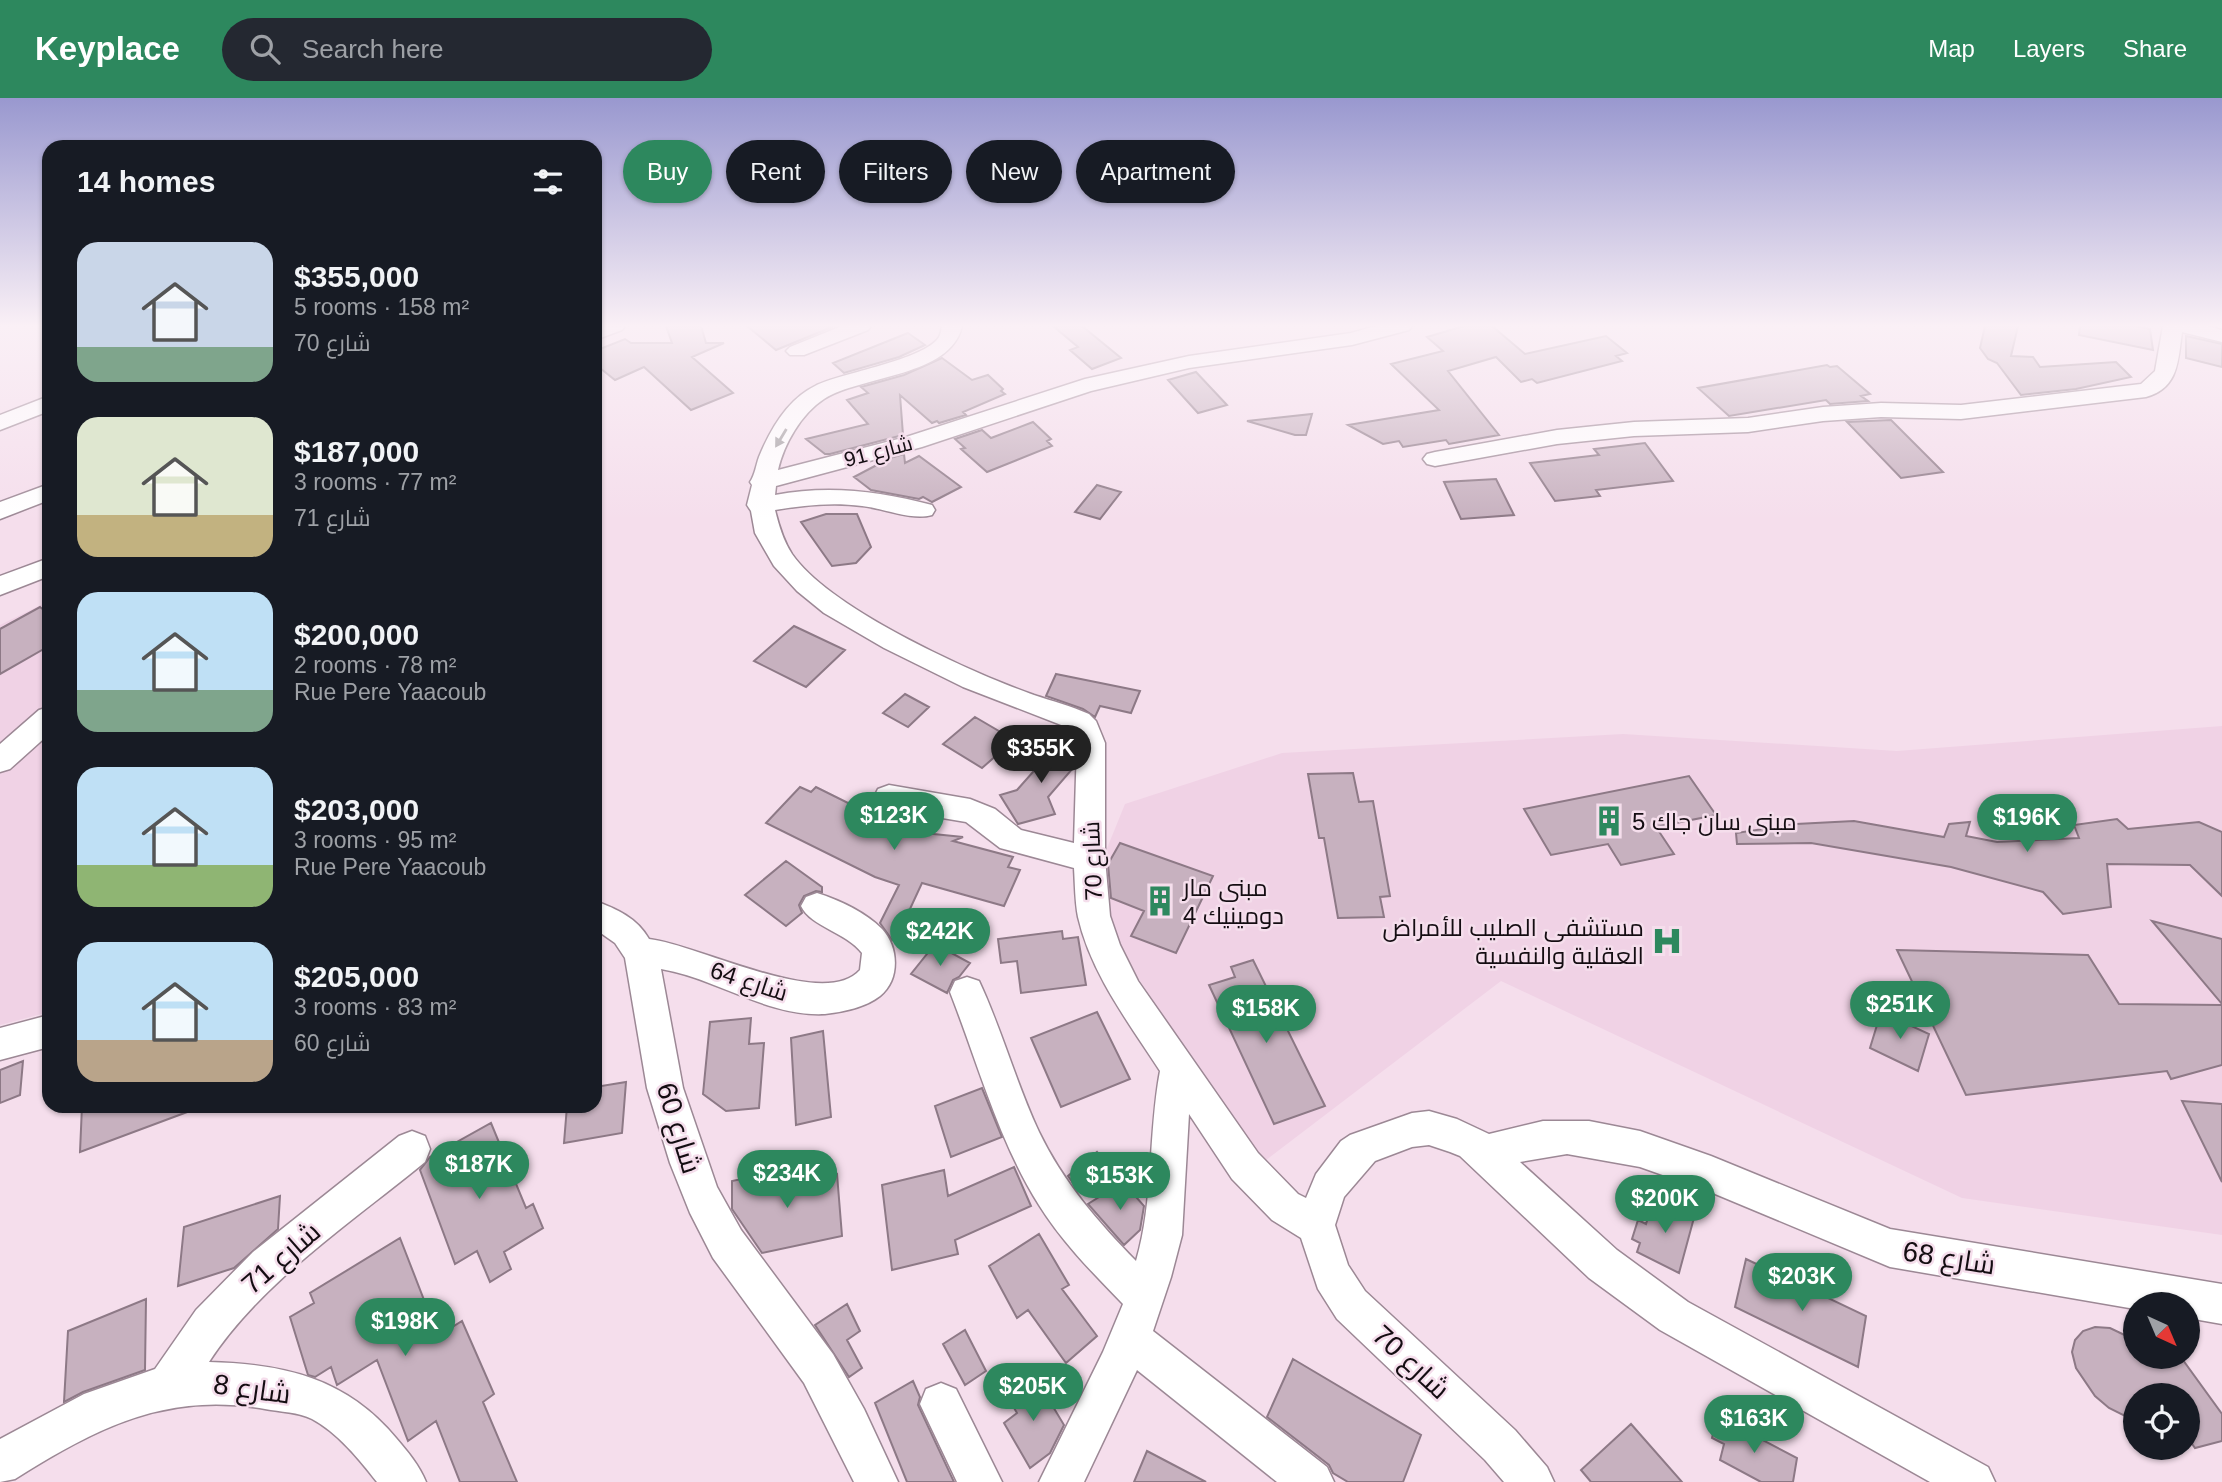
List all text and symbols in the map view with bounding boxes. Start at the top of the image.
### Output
search box [222,18,712,81]
text: Keyplace [35,30,180,67]
icon: search [246,30,284,68]
text: Search here [302,34,444,64]
text: Map [1928,35,1975,62]
text: Layers [2013,35,2085,62]
text: Share [2123,35,2187,62]
chip: Buy [623,140,712,203]
chip: Rent [726,140,825,203]
chip: Filters [839,140,952,203]
chip: New [966,140,1062,203]
chip: Apartment [1076,140,1235,203]
icon: filters [529,163,567,201]
text: 14 homes [77,165,215,198]
text: $355,000 [294,260,419,293]
icon: home [133,270,217,354]
text: 5 rooms · 158 m² [294,294,469,320]
text: شارع 70 [294,330,371,356]
one-way arrow [774,428,787,447]
street label: شارع 91 [841,431,915,474]
text: $187,000 [294,435,419,468]
icon: home [133,445,217,529]
text: 3 rooms · 77 m² [294,469,456,495]
text: شارع 71 [294,505,371,531]
text: $200,000 [294,618,419,651]
icon: home [133,620,217,704]
text: 2 rooms · 78 m² [294,652,456,678]
text: Rue Pere Yaacoub [294,679,486,705]
pin: $355K [992,726,1090,785]
text: $355K [1007,735,1075,761]
pin: $123K [845,792,943,852]
text: $203,000 [294,793,419,826]
pin: $196K [1978,794,2076,854]
icon: home [133,795,217,879]
text: $123K [860,802,928,828]
building icon: مبنى سان جاك 5 [1592,804,1626,838]
text: $196K [1993,804,2061,830]
place label: مبنى سان جاك 5 [1632,808,1797,836]
street label: شارع 70 [1077,821,1110,901]
text: 3 rooms · 95 m² [294,827,456,853]
text: Rue Pere Yaacoub [294,854,486,880]
place label: مبنى مار دومينيك 4 [1181,874,1284,929]
building icon: مبنى مار دومينيك 4 [1143,884,1177,918]
pin: $242K [891,908,989,968]
place label: مستشفى الصليب للأمراض العقلية والنفسية [1382,914,1644,969]
text: $242K [906,918,974,944]
hospital icon: مستشفى الصليب للأمراض العقلية والنفسية [1650,924,1684,958]
street label: شارع 64 [706,956,791,1009]
text: $205,000 [294,960,419,993]
icon: home [133,970,217,1054]
pin: $251K [1851,982,1949,1041]
pin: $158K [1217,986,1315,1045]
text: $251K [1866,991,1934,1017]
text: 3 rooms · 83 m² [294,994,456,1020]
text: $158K [1232,995,1300,1021]
text: شارع 60 [294,1030,371,1056]
street label: شارع 60 [648,1079,707,1178]
pin: $187K [430,1142,528,1201]
pin: $234K [738,1150,836,1210]
text: $187K [445,1151,513,1177]
pin: $153K [1071,1152,1169,1212]
text: $234K [753,1160,821,1186]
text: $153K [1086,1162,1154,1188]
pin: $200K [1616,1176,1714,1235]
text: $200K [1631,1185,1699,1211]
street label: شارع 71 [236,1216,328,1303]
street label: شارع 68 [1900,1235,1997,1284]
pin: $203K [1753,1254,1851,1313]
text: $203K [1768,1263,1836,1289]
north arrow [2123,1292,2200,1368]
map controls [2123,1292,2200,1460]
pin: $198K [356,1298,454,1358]
text: $198K [371,1308,439,1334]
street label: شارع 70 [1364,1319,1456,1407]
pin: $205K [984,1364,1082,1423]
street label: شارع 8 [211,1368,293,1413]
text: $205K [999,1373,1067,1399]
button: locate [2123,1383,2200,1460]
pin: $163K [1705,1396,1803,1455]
text: $163K [1720,1405,1788,1431]

